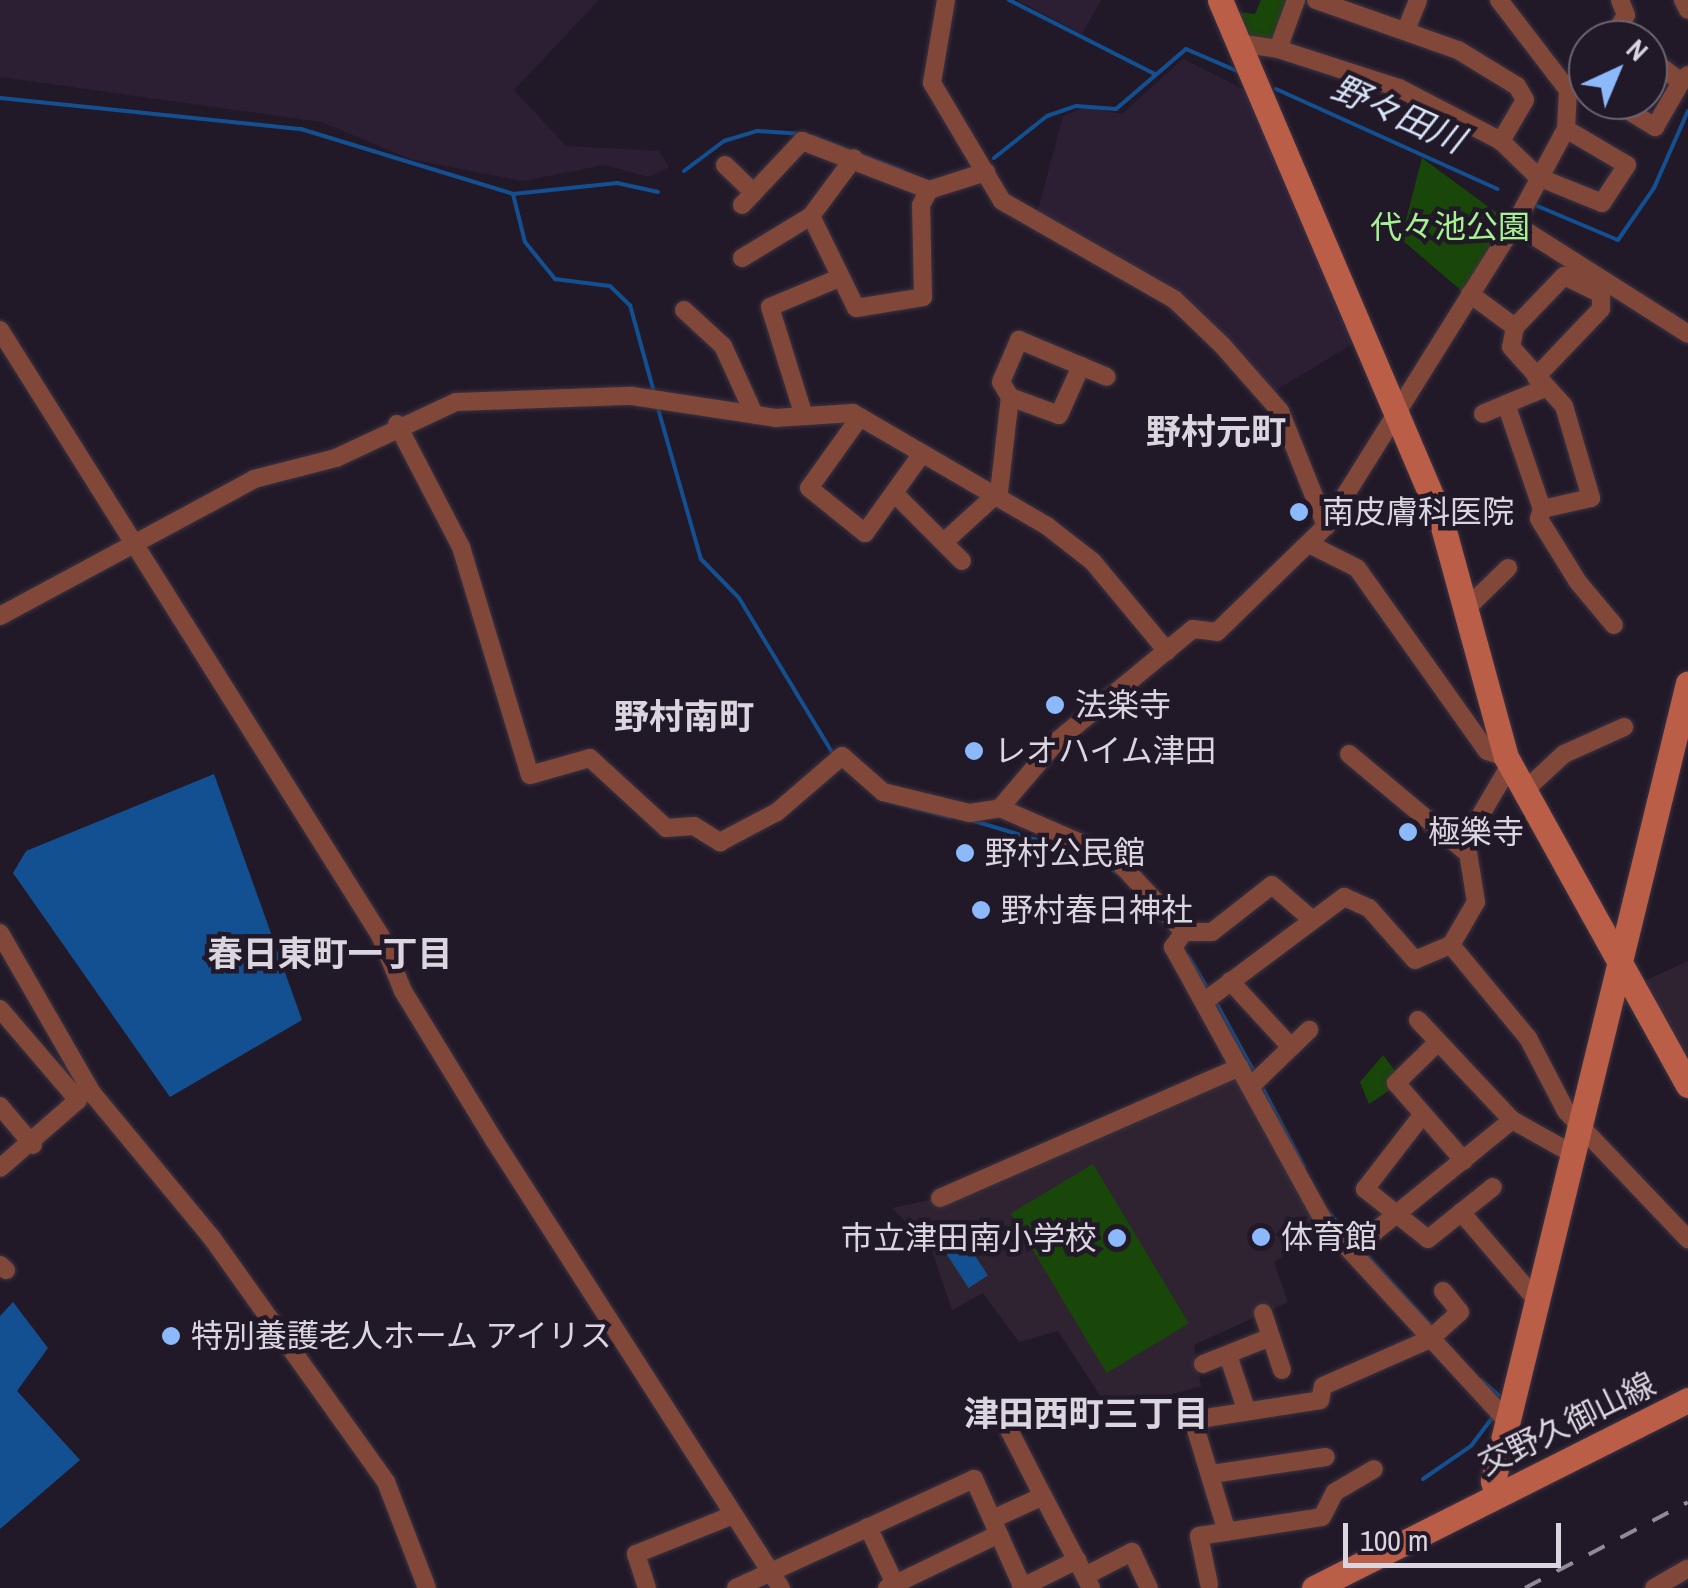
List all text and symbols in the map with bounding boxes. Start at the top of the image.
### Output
north arrow [1568,20,1668,120]
text: N [1618,30,1657,69]
water label: 野々田川 [1326,66,1470,162]
park label: 代々池公園 [1370,208,1530,246]
district label: 野村元町 [1146,411,1286,453]
place label: 南皮膚科医院 [1322,493,1514,531]
marker: 南皮膚科医院 [1286,499,1312,525]
place label: 法楽寺 [1075,686,1171,724]
marker: 法楽寺 [1044,694,1066,716]
district label: 野村南町 [614,696,754,738]
place label: レオハイム津田 [994,732,1218,770]
marker: レオハイム津田 [963,740,985,762]
place label: 極樂寺 [1428,813,1524,851]
marker: 極樂寺 [1397,821,1419,843]
place label: 野村公民館 [985,834,1145,872]
marker: 野村公民館 [954,842,976,864]
place label: 野村春日神社 [1001,891,1193,929]
marker: 野村春日神社 [970,899,992,921]
district label: 春日東町一丁目 [208,933,452,975]
place label: 体育館 [1281,1218,1377,1256]
place label: 市立津田南小学校 [841,1219,1097,1257]
marker: 体育館 [1250,1226,1272,1248]
marker: 市立津田南小学校 [1106,1227,1128,1249]
place label: 特別養護老人ホーム アイリス [191,1317,614,1355]
marker: 特別養護老人ホーム アイリス [160,1325,182,1347]
street label: 交野久御山線 [1472,1365,1662,1483]
district label: 津田西町三丁目 [964,1393,1208,1435]
scale bar [1348,1503,1566,1565]
text: 100 m [1360,1520,1428,1560]

